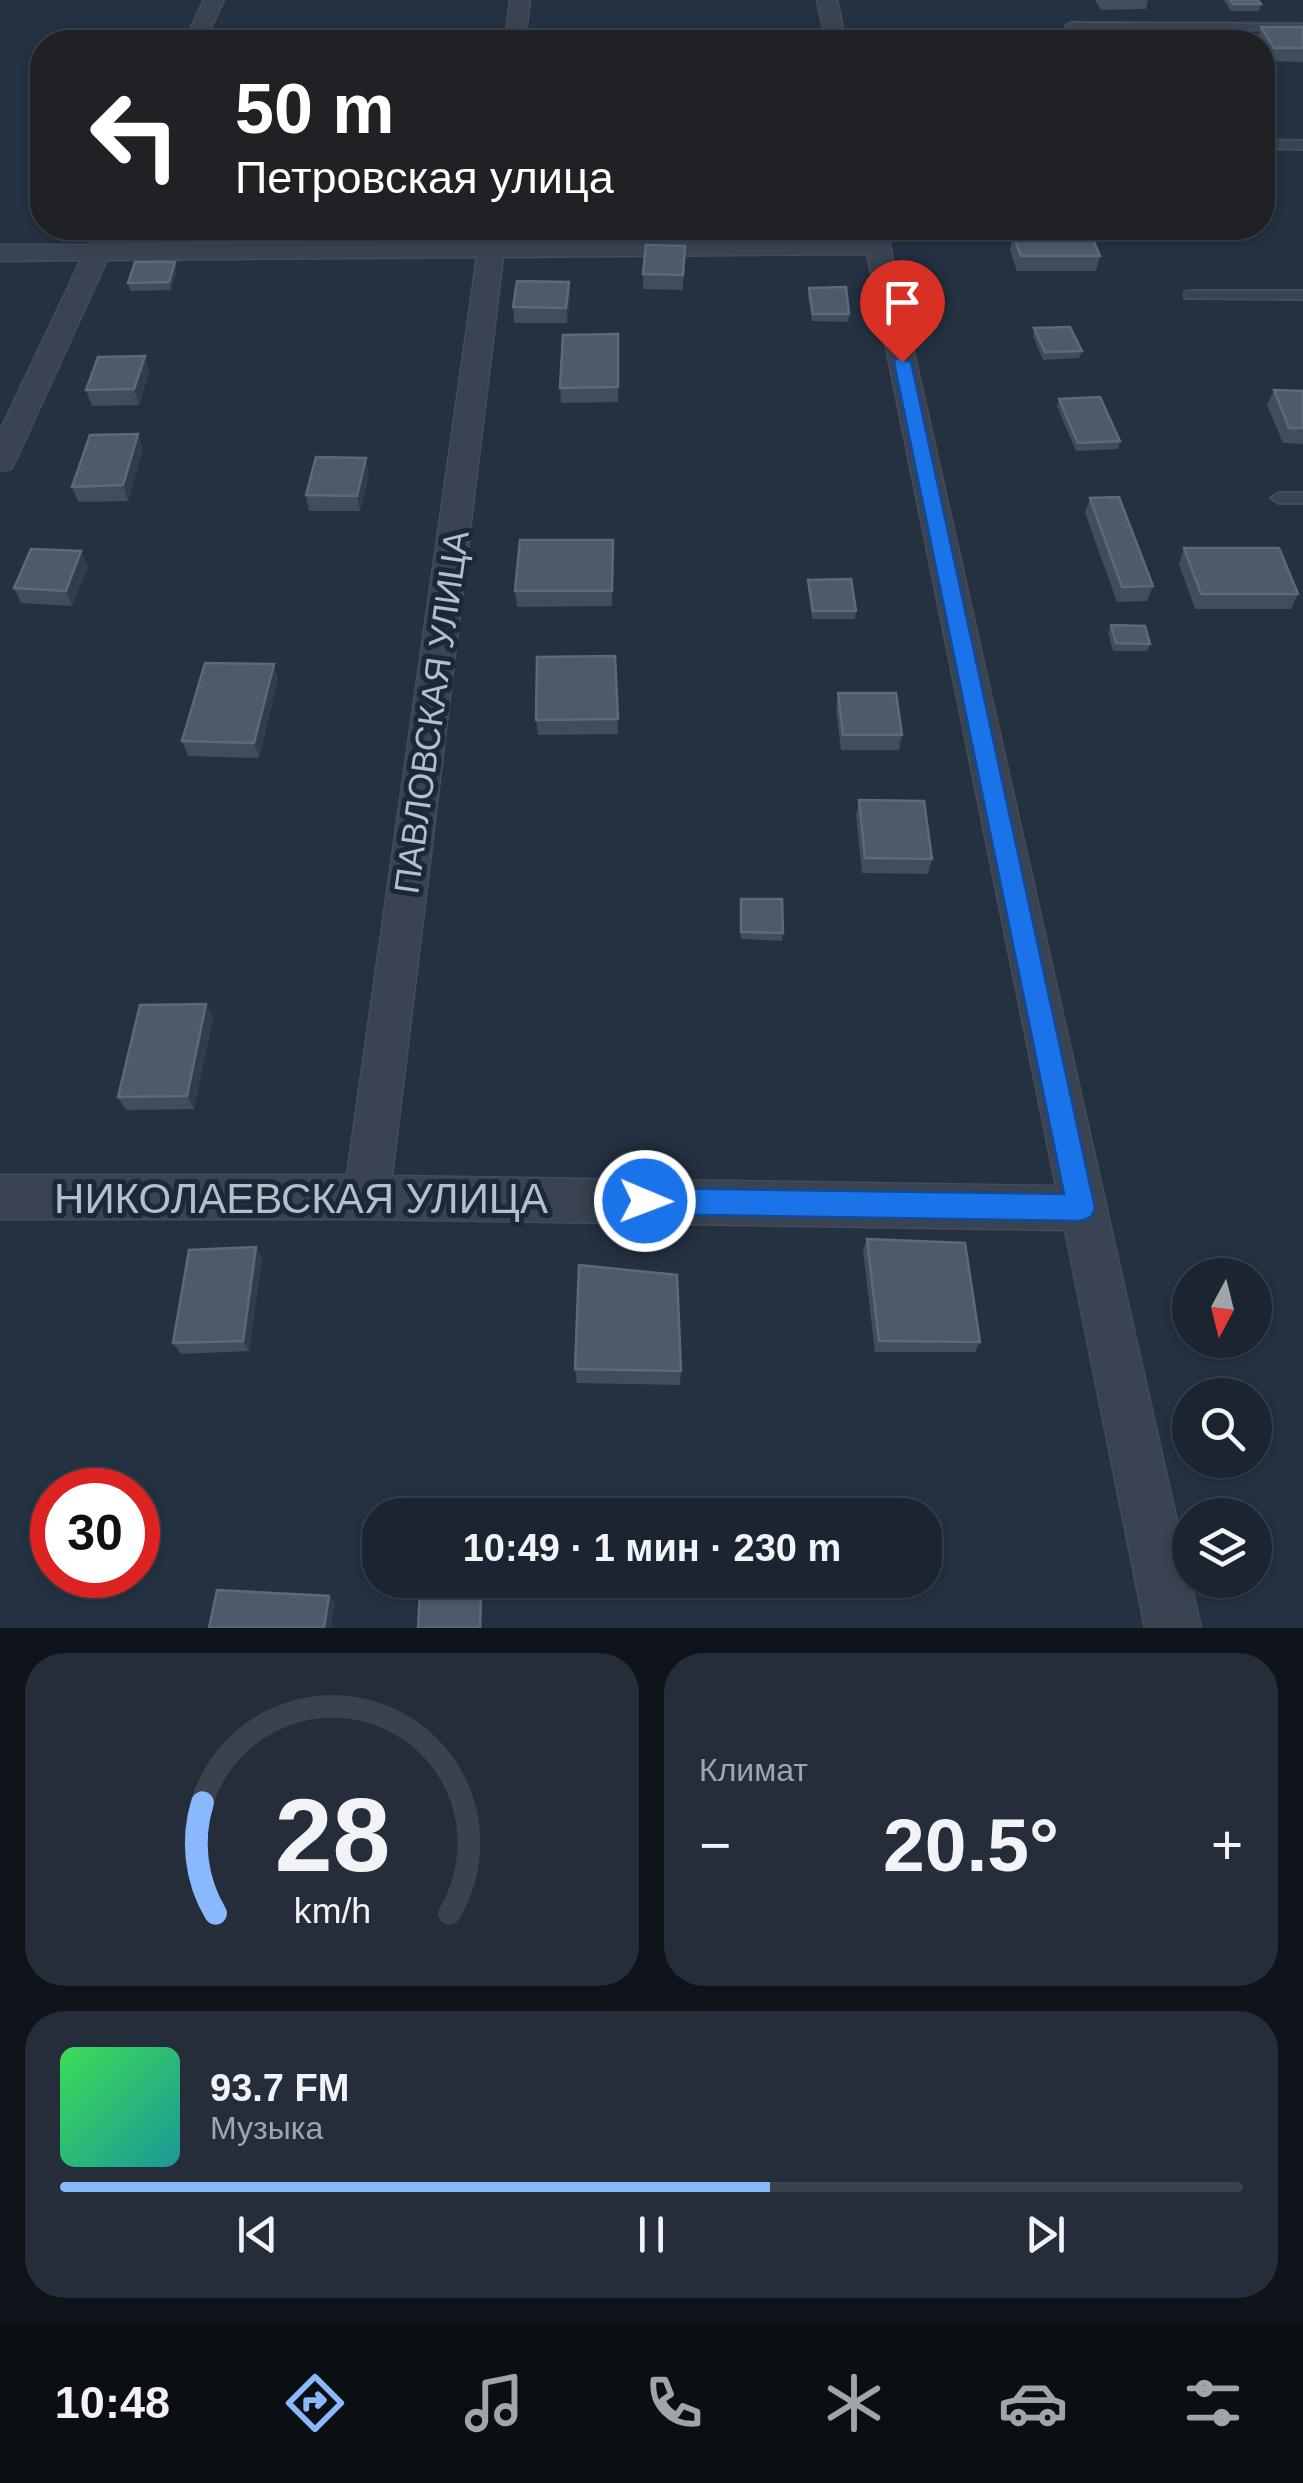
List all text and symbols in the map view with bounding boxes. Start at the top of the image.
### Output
icon: left [70,70,200,200]
text: 50 m [235,70,395,148]
text: Петровская улица [235,152,614,203]
pin [860,260,945,363]
icon: arrive [875,275,930,330]
street label: ПАВЛОВСКАЯ УЛИЦА [386,527,476,896]
position arrow [593,1149,697,1253]
street label: НИКОЛАЕВСКАЯ УЛИЦА [54,1175,548,1222]
north arrow [1172,1258,1272,1358]
map controls [1172,1258,1272,1598]
button: search [1172,1378,1272,1478]
speed limit sign: 30 [30,1468,160,1598]
button: layers [1172,1498,1272,1598]
text: 10:49 · 1 мин · 230 m [463,1527,841,1569]
text: Климат [699,1752,808,1788]
text: 28 [274,1777,390,1893]
text: 20.5° [883,1803,1059,1887]
text: − [699,1814,731,1876]
text: + [1211,1814,1243,1876]
text: km/h [293,1891,371,1931]
text: 93.7 FM [210,2067,349,2109]
text: Музыка [210,2110,323,2146]
icon: previous [230,2207,285,2262]
icon: pause [624,2207,679,2262]
icon: next [1018,2207,1073,2262]
icon: directions [280,2368,350,2438]
icon: music [459,2368,529,2438]
icon: phone [639,2368,709,2438]
icon: climate [819,2368,889,2438]
icon: car [998,2368,1068,2438]
icon: filters [1178,2368,1248,2438]
text: 10:48 [55,2377,170,2428]

